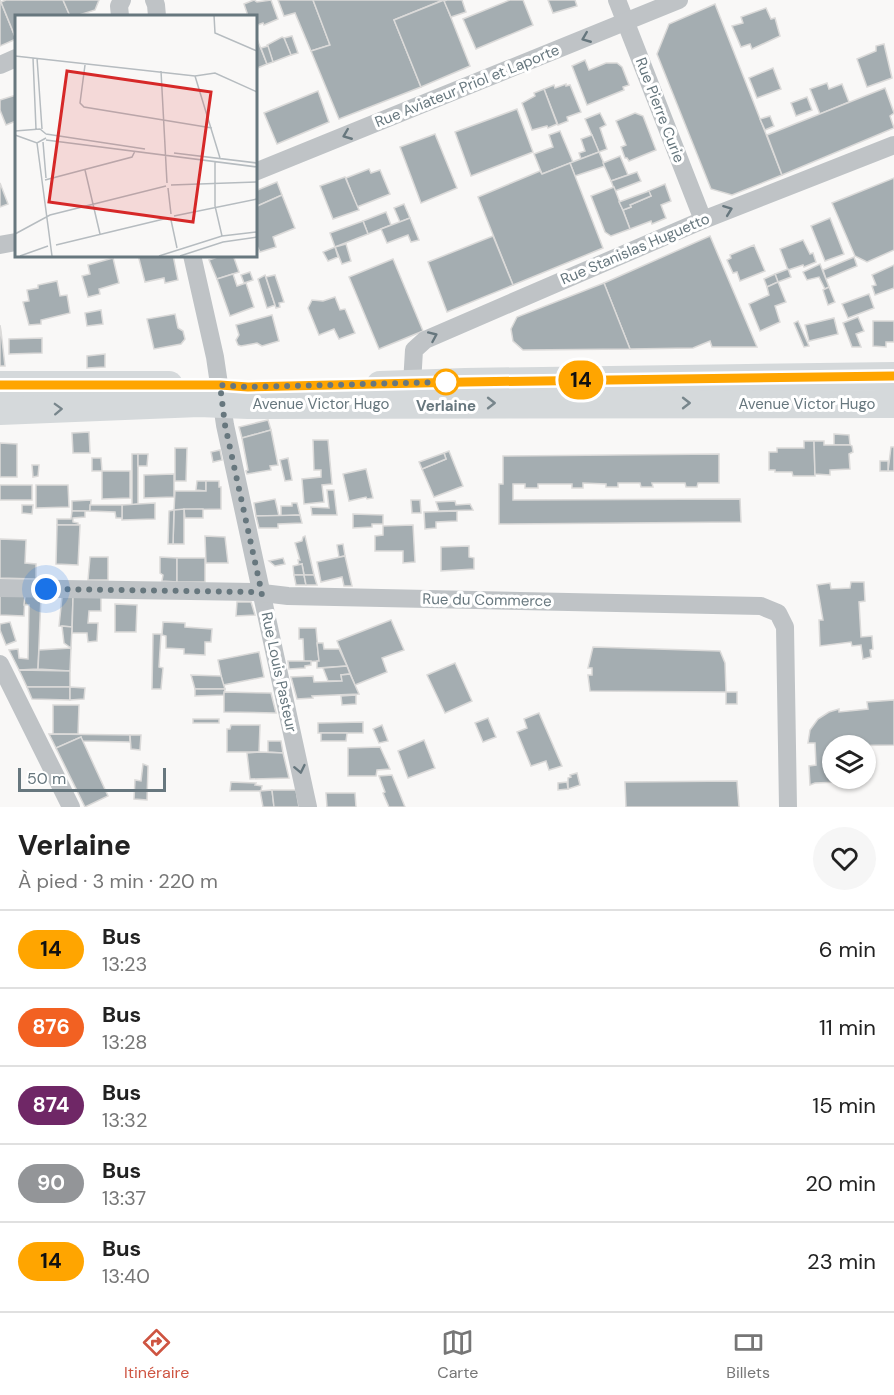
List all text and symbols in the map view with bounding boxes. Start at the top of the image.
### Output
inset map [15,15,256,256]
one-way arrow [581,31,592,43]
street label: Rue Aviateur Priol et Laporte [372,40,562,132]
street label: Rue Pierre Curie [631,55,689,165]
one-way arrow [342,128,353,140]
one-way arrow [722,205,733,217]
street label: Rue Stanislas Huguetto [557,208,713,289]
one-way arrow [426,332,437,344]
line badge: 14 [554,360,608,400]
text: 14 [570,366,592,394]
marker: Verlaine [433,369,459,395]
street label: Avenue Victor Hugo [253,394,390,414]
street label: Avenue Victor Hugo [739,394,876,414]
place label: Verlaine [416,396,476,416]
one-way arrow [487,397,496,409]
one-way arrow [682,397,691,409]
one-way arrow [54,402,63,415]
your location [31,574,61,604]
street label: Rue du Commerce [422,589,552,611]
street label: Rue Louis Pasteur [257,610,302,734]
map controls [822,735,876,789]
button: layers [822,735,876,789]
one-way arrow [293,764,306,774]
scale bar [18,765,166,792]
text: 50 m [27,768,66,789]
text: Verlaine [18,827,131,864]
button: heart [813,827,876,890]
text: À pied · 3 min · 220 m [18,868,218,894]
text: Bus [102,922,141,951]
text: 14 [40,935,62,963]
text: 6 min [819,935,876,964]
text: 13:23 [102,951,147,977]
text: Bus [102,1000,141,1029]
text: 876 [32,1013,70,1041]
text: 11 min [819,1013,876,1042]
text: 13:28 [102,1029,147,1055]
text: Bus [102,1078,141,1107]
text: 874 [33,1091,69,1119]
text: 15 min [812,1091,876,1120]
text: 13:32 [102,1107,147,1133]
text: Bus [102,1156,141,1185]
text: 90 [37,1169,65,1197]
text: 20 min [805,1169,876,1198]
text: 13:37 [102,1185,146,1211]
text: Bus [102,1234,141,1263]
text: 14 [40,1247,62,1275]
text: 23 min [807,1247,876,1276]
text: 13:40 [102,1263,150,1289]
tab: Itinéraire [124,1326,189,1383]
tab: Carte [437,1326,478,1383]
tab: Billets [726,1326,770,1383]

